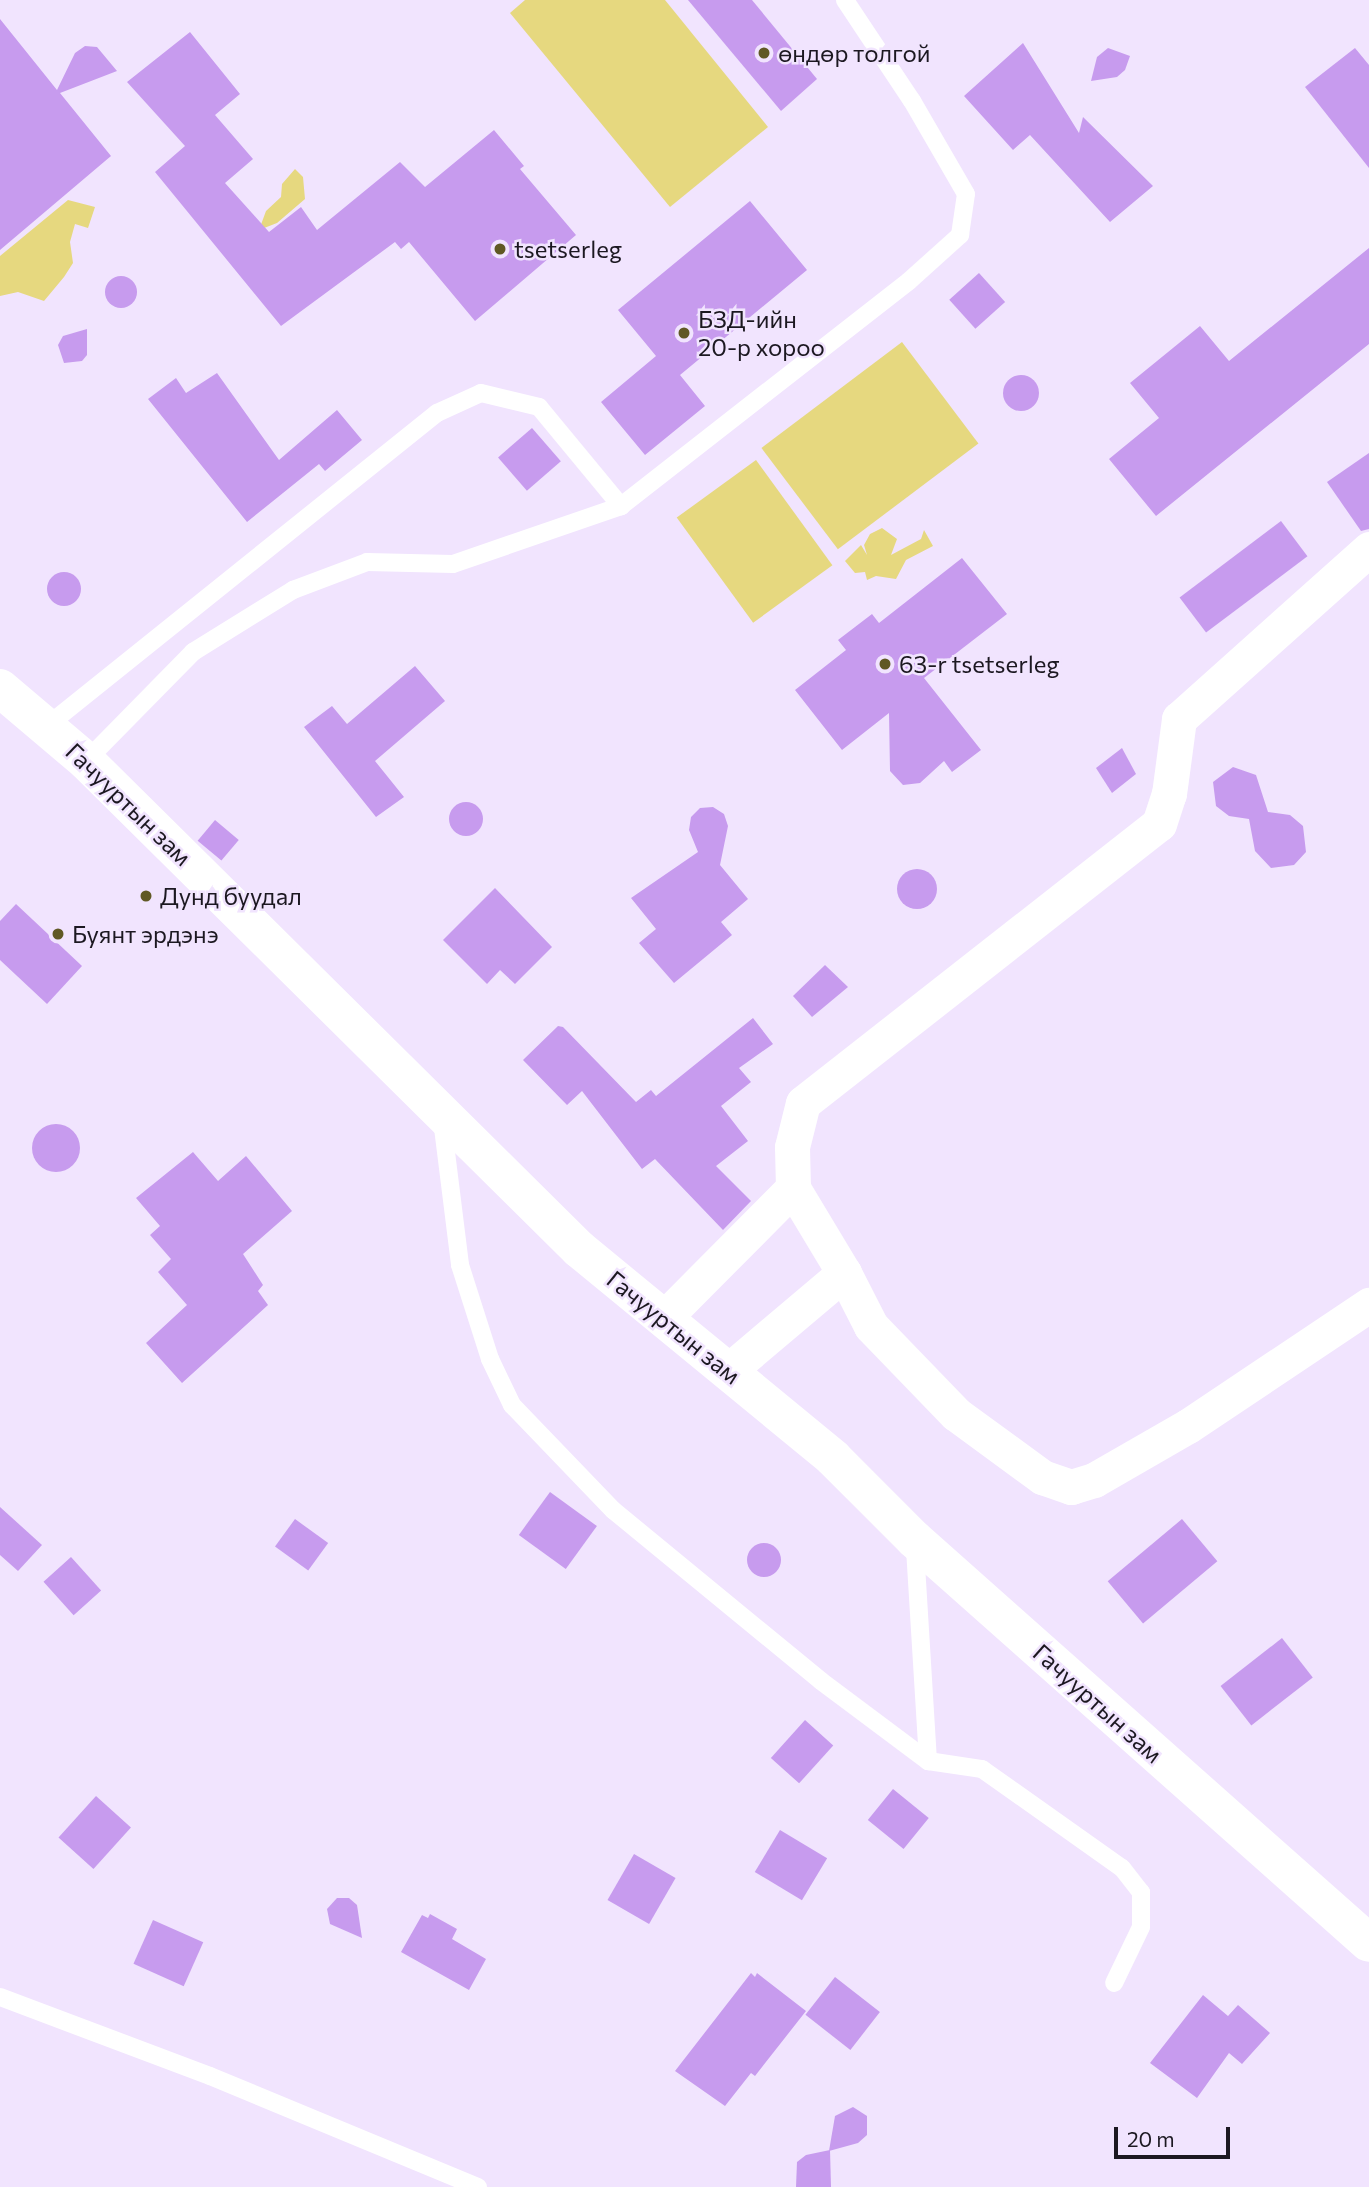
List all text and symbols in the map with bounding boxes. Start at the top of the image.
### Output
place label: өндөр толгой [778,39,931,67]
marker: өндөр толгой [756,45,772,61]
place label: tsetserleg [514,235,622,263]
marker: tsetserleg [492,241,508,257]
place label: БЗД-ийн 20-р хороо [698,305,825,361]
marker: БЗД-ийн 20-р хороо [676,325,692,341]
place label: 63-r tsetserleg [899,650,1060,678]
marker: 63-r tsetserleg [877,656,893,672]
street label: Гачууртын зам [60,737,198,871]
place label: Дунд буудал [160,882,302,910]
marker: Дунд буудал [138,888,154,904]
place label: Буянт эрдэнэ [72,920,219,948]
marker: Буянт эрдэнэ [50,926,66,942]
street label: Гачууртын зам [601,1264,747,1390]
street label: Гачууртын зам [1028,1638,1168,1768]
scale bar [1117,2114,1232,2158]
text: 20 m [1127,2126,1175,2151]

